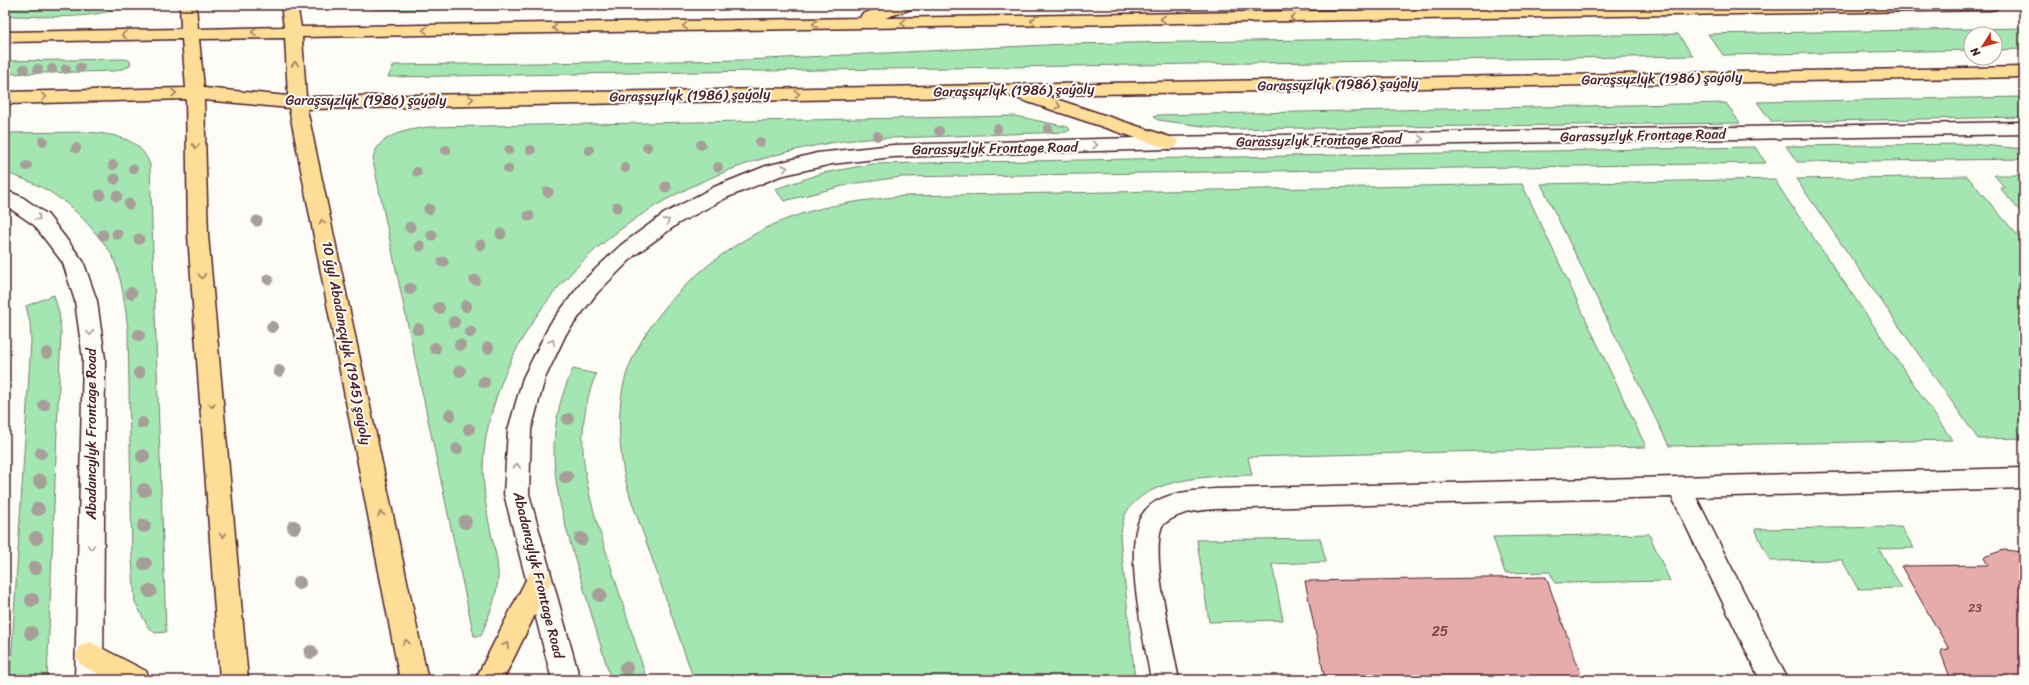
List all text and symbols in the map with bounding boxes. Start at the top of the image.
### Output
one-way arrow [1290,13,1296,22]
one-way arrow [1160,15,1166,24]
one-way arrow [1030,17,1036,25]
one-way arrow [900,19,906,27]
one-way arrow [812,20,818,29]
one-way arrow [682,22,688,30]
one-way arrow [552,24,558,32]
one-way arrow [422,26,428,34]
north arrow [1963,26,2003,66]
one-way arrow [251,28,257,37]
one-way arrow [121,31,127,39]
text: N [1965,43,1986,61]
one-way arrow [291,61,300,67]
street label: Garaşsyzlyk (1986) şaýoly [1581,65,1743,92]
street label: Garaşsyzlyk (1986) şaýoly [1257,71,1419,98]
street label: Garaşsyzlyk (1986) şaýoly [933,77,1095,104]
street label: Garaşsyzlyk (1986) şaýoly [609,82,771,109]
street label: Garaşsyzlyk (1986) şaýoly [285,88,447,113]
one-way arrow [171,89,177,98]
one-way arrow [794,89,800,98]
one-way arrow [41,93,47,101]
one-way arrow [468,95,474,104]
one-way arrow [1055,102,1062,110]
street label: Garassyzlyk Frontage Road [1560,122,1728,149]
street label: Garassyzlyk Frontage Road [1236,127,1404,154]
one-way arrow [1418,134,1424,143]
street label: Garassyzlyk Frontage Road [912,135,1080,162]
one-way arrow [1092,141,1098,150]
one-way arrow [192,143,200,149]
one-way arrow [781,164,788,173]
one-way arrow [33,213,40,220]
one-way arrow [663,218,670,226]
one-way arrow [319,219,327,225]
street label: 10 ýyl Abadançylyk (1945) şaýoly [314,239,379,448]
one-way arrow [197,273,206,279]
one-way arrow [85,330,94,336]
one-way arrow [547,339,554,346]
street label: Abadancylyk Frontage Road [79,347,104,521]
one-way arrow [208,402,217,408]
one-way arrow [513,462,522,469]
street label: Abadancylyk Frontage Road [505,488,572,663]
one-way arrow [377,511,385,517]
one-way arrow [218,532,227,538]
one-way arrow [87,544,95,550]
house number: 23 [1968,597,1982,619]
house number: 25 [1432,619,1449,644]
one-way arrow [403,639,411,645]
one-way arrow [501,642,509,649]

